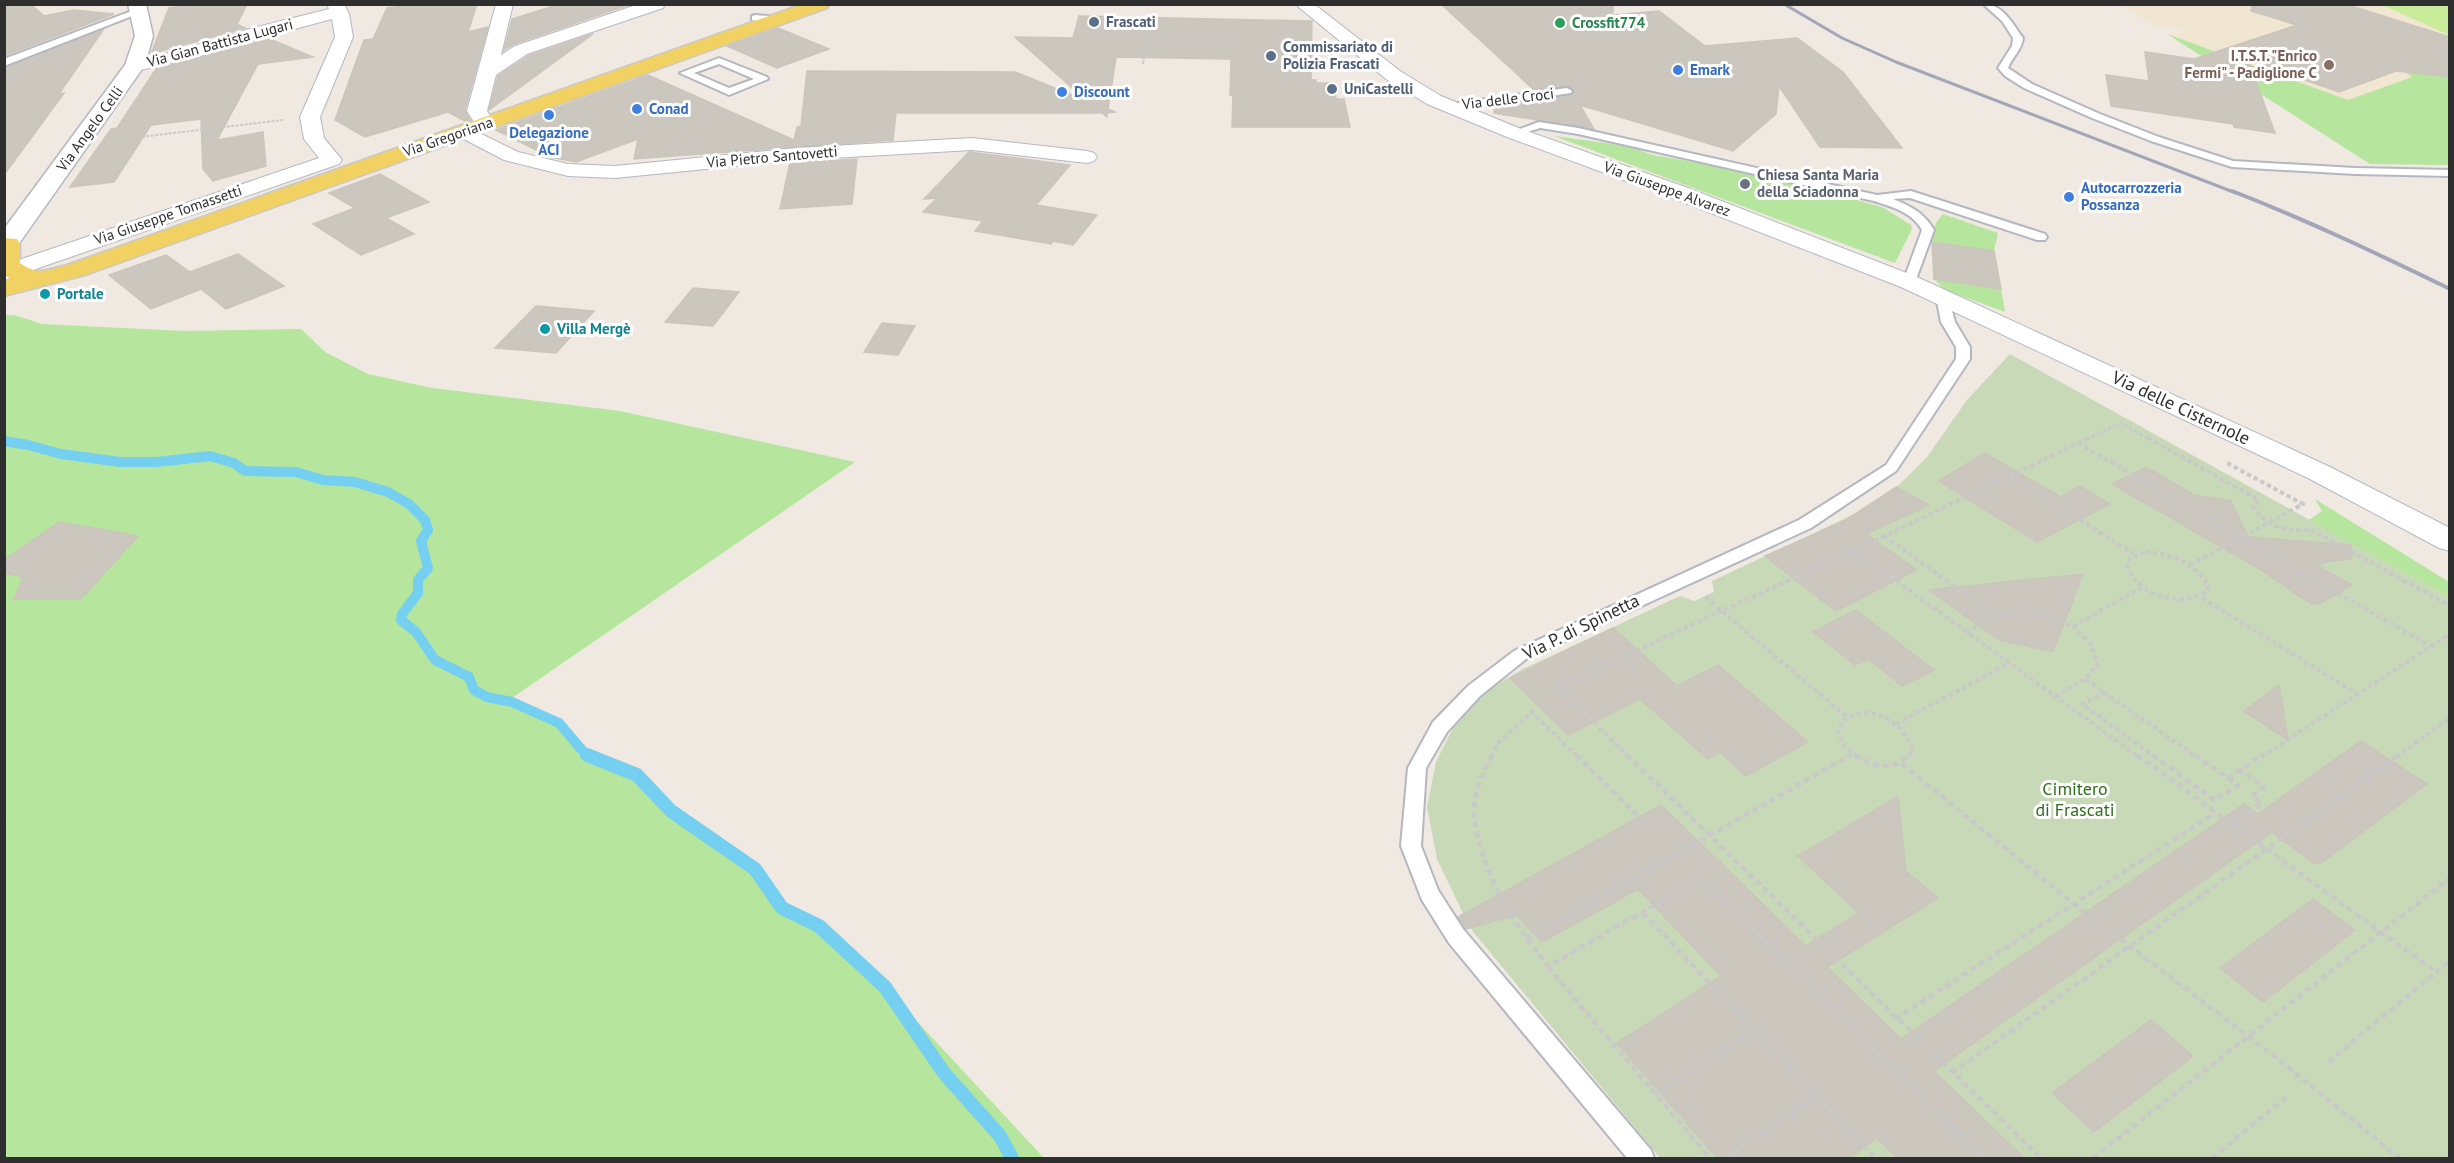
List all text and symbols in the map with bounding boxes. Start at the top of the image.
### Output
place label: Frascati [1106,12,1156,31]
place label: Crossfit774 [1572,13,1646,32]
street label: Via Gian Battista Lugari [144,14,295,71]
marker: Frascati [1087,15,1101,29]
marker: Crossfit774 [1553,16,1567,30]
place label: Commissariato di Polizia Frascati [1283,37,1393,73]
place label: I.T.S.T. "Enrico Fermi" - Padiglione C [2185,46,2318,82]
marker: Commissariato di Polizia Frascati [1264,49,1278,63]
marker: I.T.S.T. "Enrico Fermi" - Padiglione C [2322,58,2336,72]
place label: Emark [1690,60,1731,79]
marker: Emark [1671,63,1685,77]
place label: UniCastelli [1344,79,1413,98]
street label: Via Angelo Celli [52,82,127,176]
place label: Discount [1074,82,1131,101]
marker: UniCastelli [1325,82,1339,96]
street label: Via delle Croci [1460,83,1555,114]
marker: Discount [1055,85,1069,99]
place label: Conad [649,99,689,118]
marker: Conad [630,102,644,116]
marker: Delegazione ACI [542,108,556,122]
street label: Via Gregoriana [399,112,495,161]
place label: Delegazione ACI [509,123,589,159]
street label: Via Pietro Santovetti [705,141,838,172]
street label: Via Giuseppe Alvarez [1600,156,1733,220]
place label: Chiesa Santa Maria della Sciadonna [1757,165,1879,201]
marker: Chiesa Santa Maria della Sciadonna [1738,177,1752,191]
place label: Autocarrozzeria Possanza [2081,178,2182,214]
street label: Via Giuseppe Tomassetti [90,180,244,249]
marker: Autocarrozzeria Possanza [2062,190,2076,204]
place label: Portale [57,284,104,303]
marker: Portale [38,287,52,301]
place label: Villa Mergè [556,319,631,338]
marker: Villa Mergè [538,322,552,336]
street label: Via delle Cisternole [2108,365,2254,450]
street label: Via P. di Spinetta [1518,588,1643,665]
park label: Cimitero di Frascati [2035,777,2115,821]

